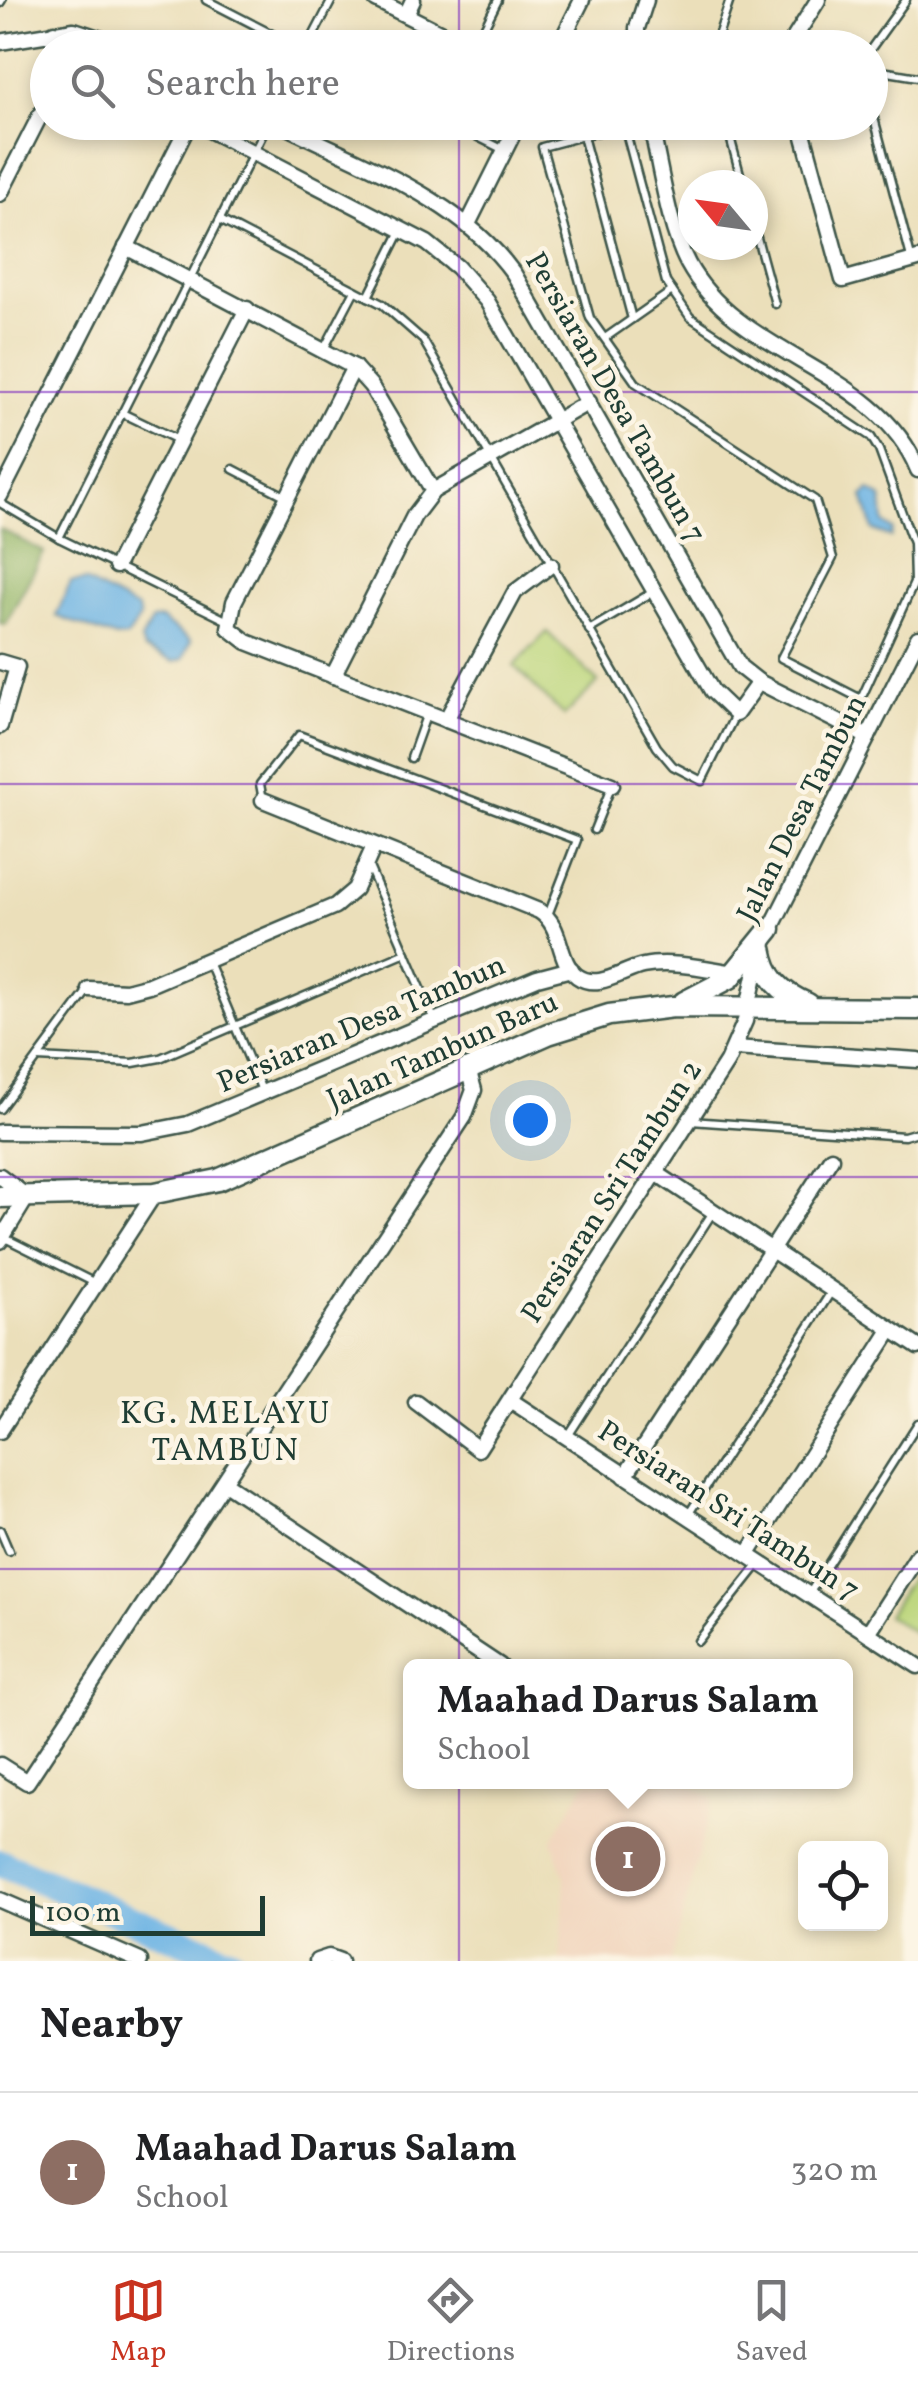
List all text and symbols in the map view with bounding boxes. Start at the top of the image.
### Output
search box [30,30,888,140]
icon: search [65,58,120,113]
text: Search here [145,59,340,112]
north arrow [678,170,768,260]
street label: Persiaran Desa Tambun 7 [514,245,715,551]
street label: Jalan Desa Tambun [727,688,878,930]
street label: Persiaran Desa Tambun [211,945,512,1105]
street label: Jalan Tambun Baru [320,982,565,1122]
street label: Persiaran Sri Tambun 2 [512,1052,714,1332]
your location [505,1095,556,1146]
district label: KG. MELAYU TAMBUN [120,1393,332,1474]
street label: Persiaran Sri Tambun 7 [589,1411,867,1612]
popup [403,1659,853,1789]
text: Maahad Darus Salam [437,1676,819,1729]
text: School [437,1729,531,1773]
pin: 1 [596,1822,660,1896]
map controls [798,1841,888,1931]
button: locate [798,1841,888,1931]
scale bar [30,1891,265,1936]
text: 100 m [45,1894,120,1933]
text: Nearby [40,1997,183,2056]
text: Maahad Darus Salam [135,2124,517,2177]
text: 1 [66,2150,79,2194]
text: 320 m [791,2150,878,2194]
text: School [135,2177,229,2221]
tab: Map [110,2273,166,2372]
tab: Directions [387,2273,515,2372]
tab: Saved [736,2273,808,2372]

